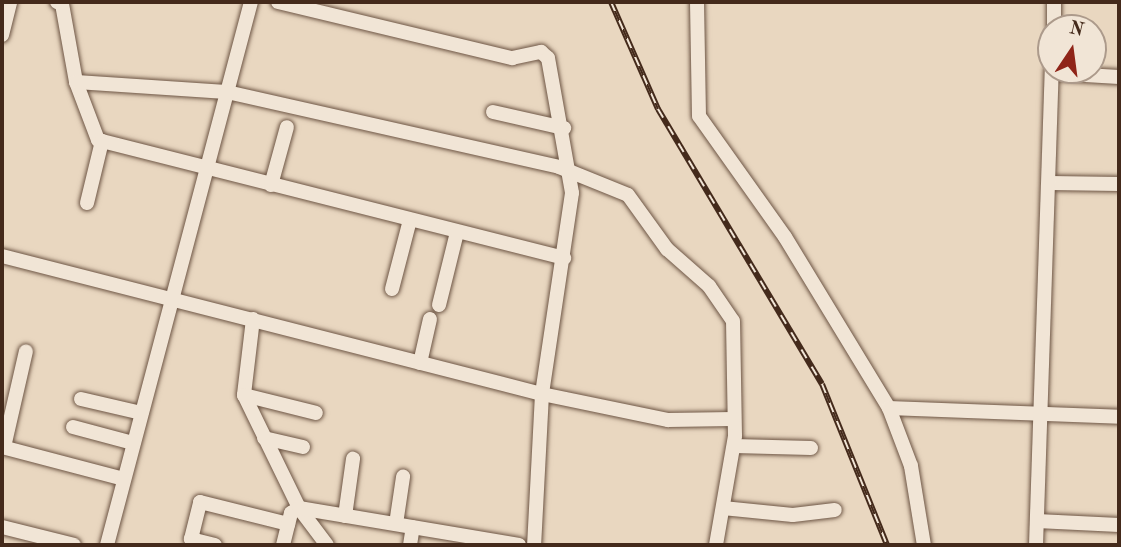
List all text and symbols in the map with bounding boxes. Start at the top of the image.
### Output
north arrow [1037,14,1107,84]
text: N [1067,19,1086,41]

